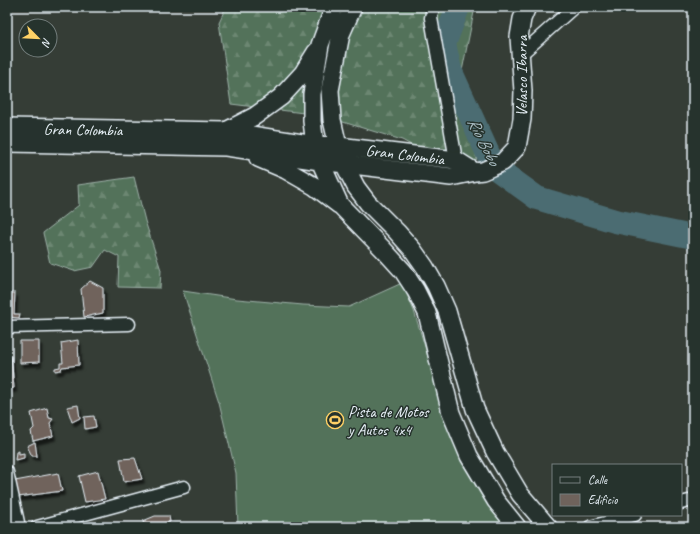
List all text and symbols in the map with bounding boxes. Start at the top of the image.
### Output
north arrow [18,18,58,58]
street label: Velasco Ibarra [512,34,532,117]
text: N [38,36,55,50]
water label: Río Bobo [463,114,505,170]
street label: Gran Colombia [44,119,124,141]
street label: Gran Colombia [365,140,447,170]
place label: Pista de Motos y Autos 4x4 [347,402,430,440]
sports icon: Pista de Motos y Autos 4x4 [325,410,345,430]
legend [552,464,682,516]
text: Calle [588,472,608,488]
text: Edificio [588,492,618,508]

